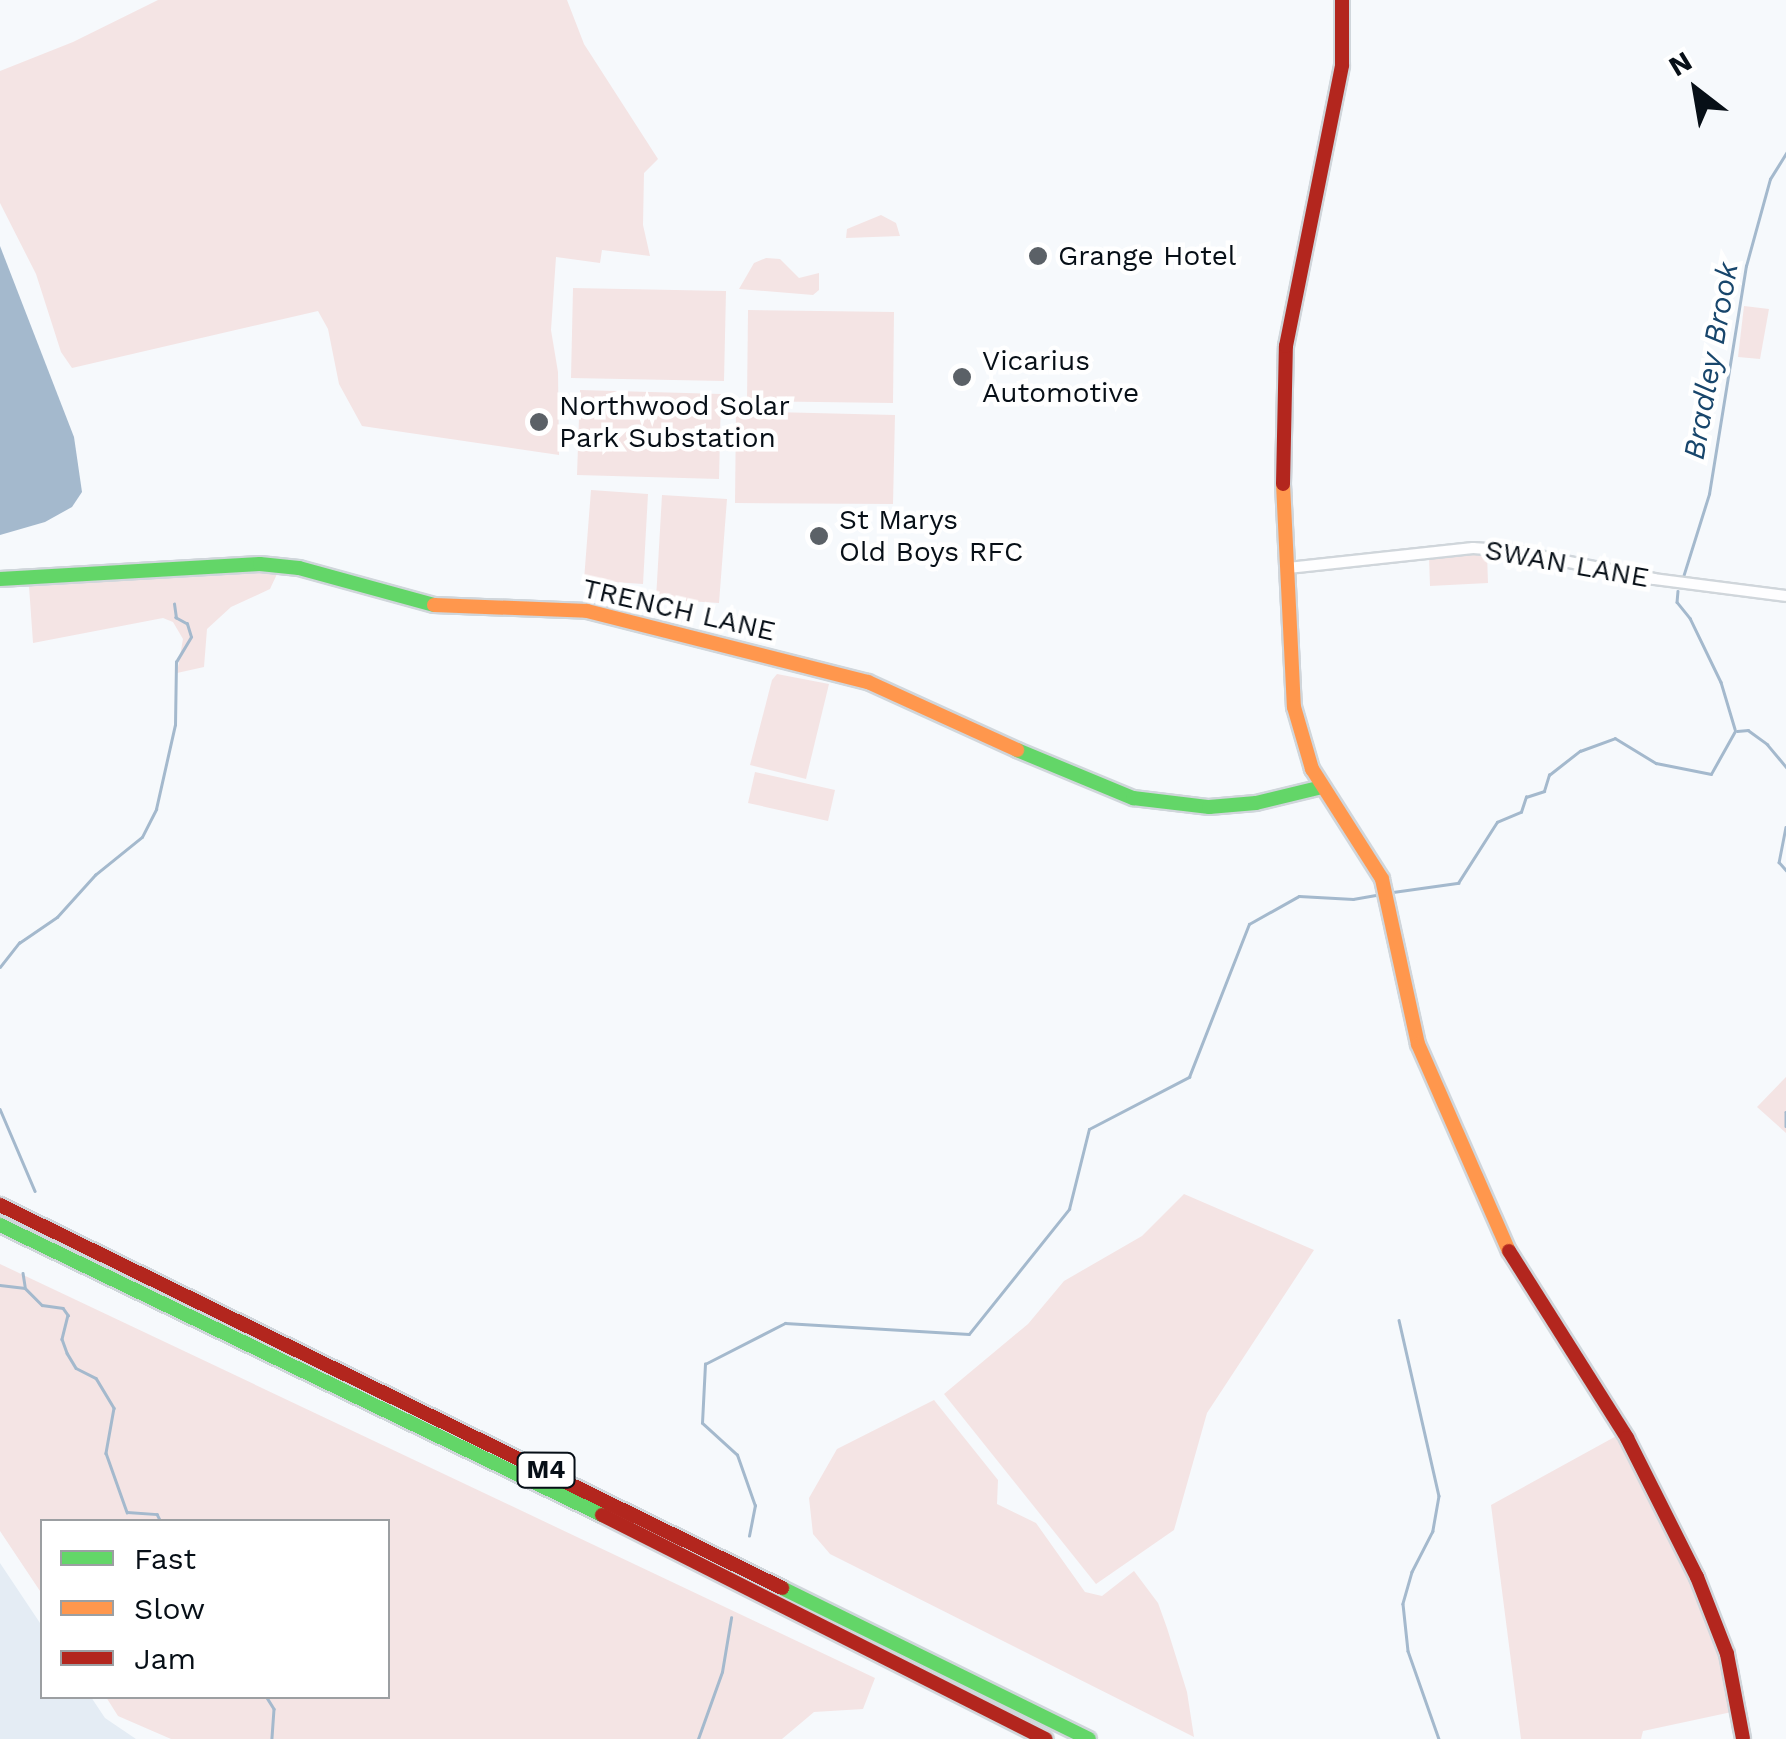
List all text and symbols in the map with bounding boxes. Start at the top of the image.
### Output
north arrow [1646,40,1746,140]
text: N [1663,44,1698,83]
place label: Grange Hotel [1058,239,1236,273]
marker: Grange Hotel [1027,245,1049,267]
water label: Bradley Brook [1676,259,1746,463]
place label: Vicarius Automotive [982,344,1139,410]
marker: Vicarius Automotive [951,366,973,388]
place label: Northwood Solar Park Substation [559,389,790,455]
marker: Northwood Solar Park Substation [528,411,550,433]
place label: St Marys Old Boys RFC [839,503,1023,569]
marker: St Marys Old Boys RFC [808,525,830,547]
street label: SWAN LANE [1482,533,1652,595]
street label: TRENCH LANE [579,571,779,649]
road number: M4 [516,1450,576,1490]
legend [40,1519,390,1699]
text: Fast [134,1541,196,1576]
text: Slow [134,1591,205,1626]
text: Jam [134,1641,196,1676]

